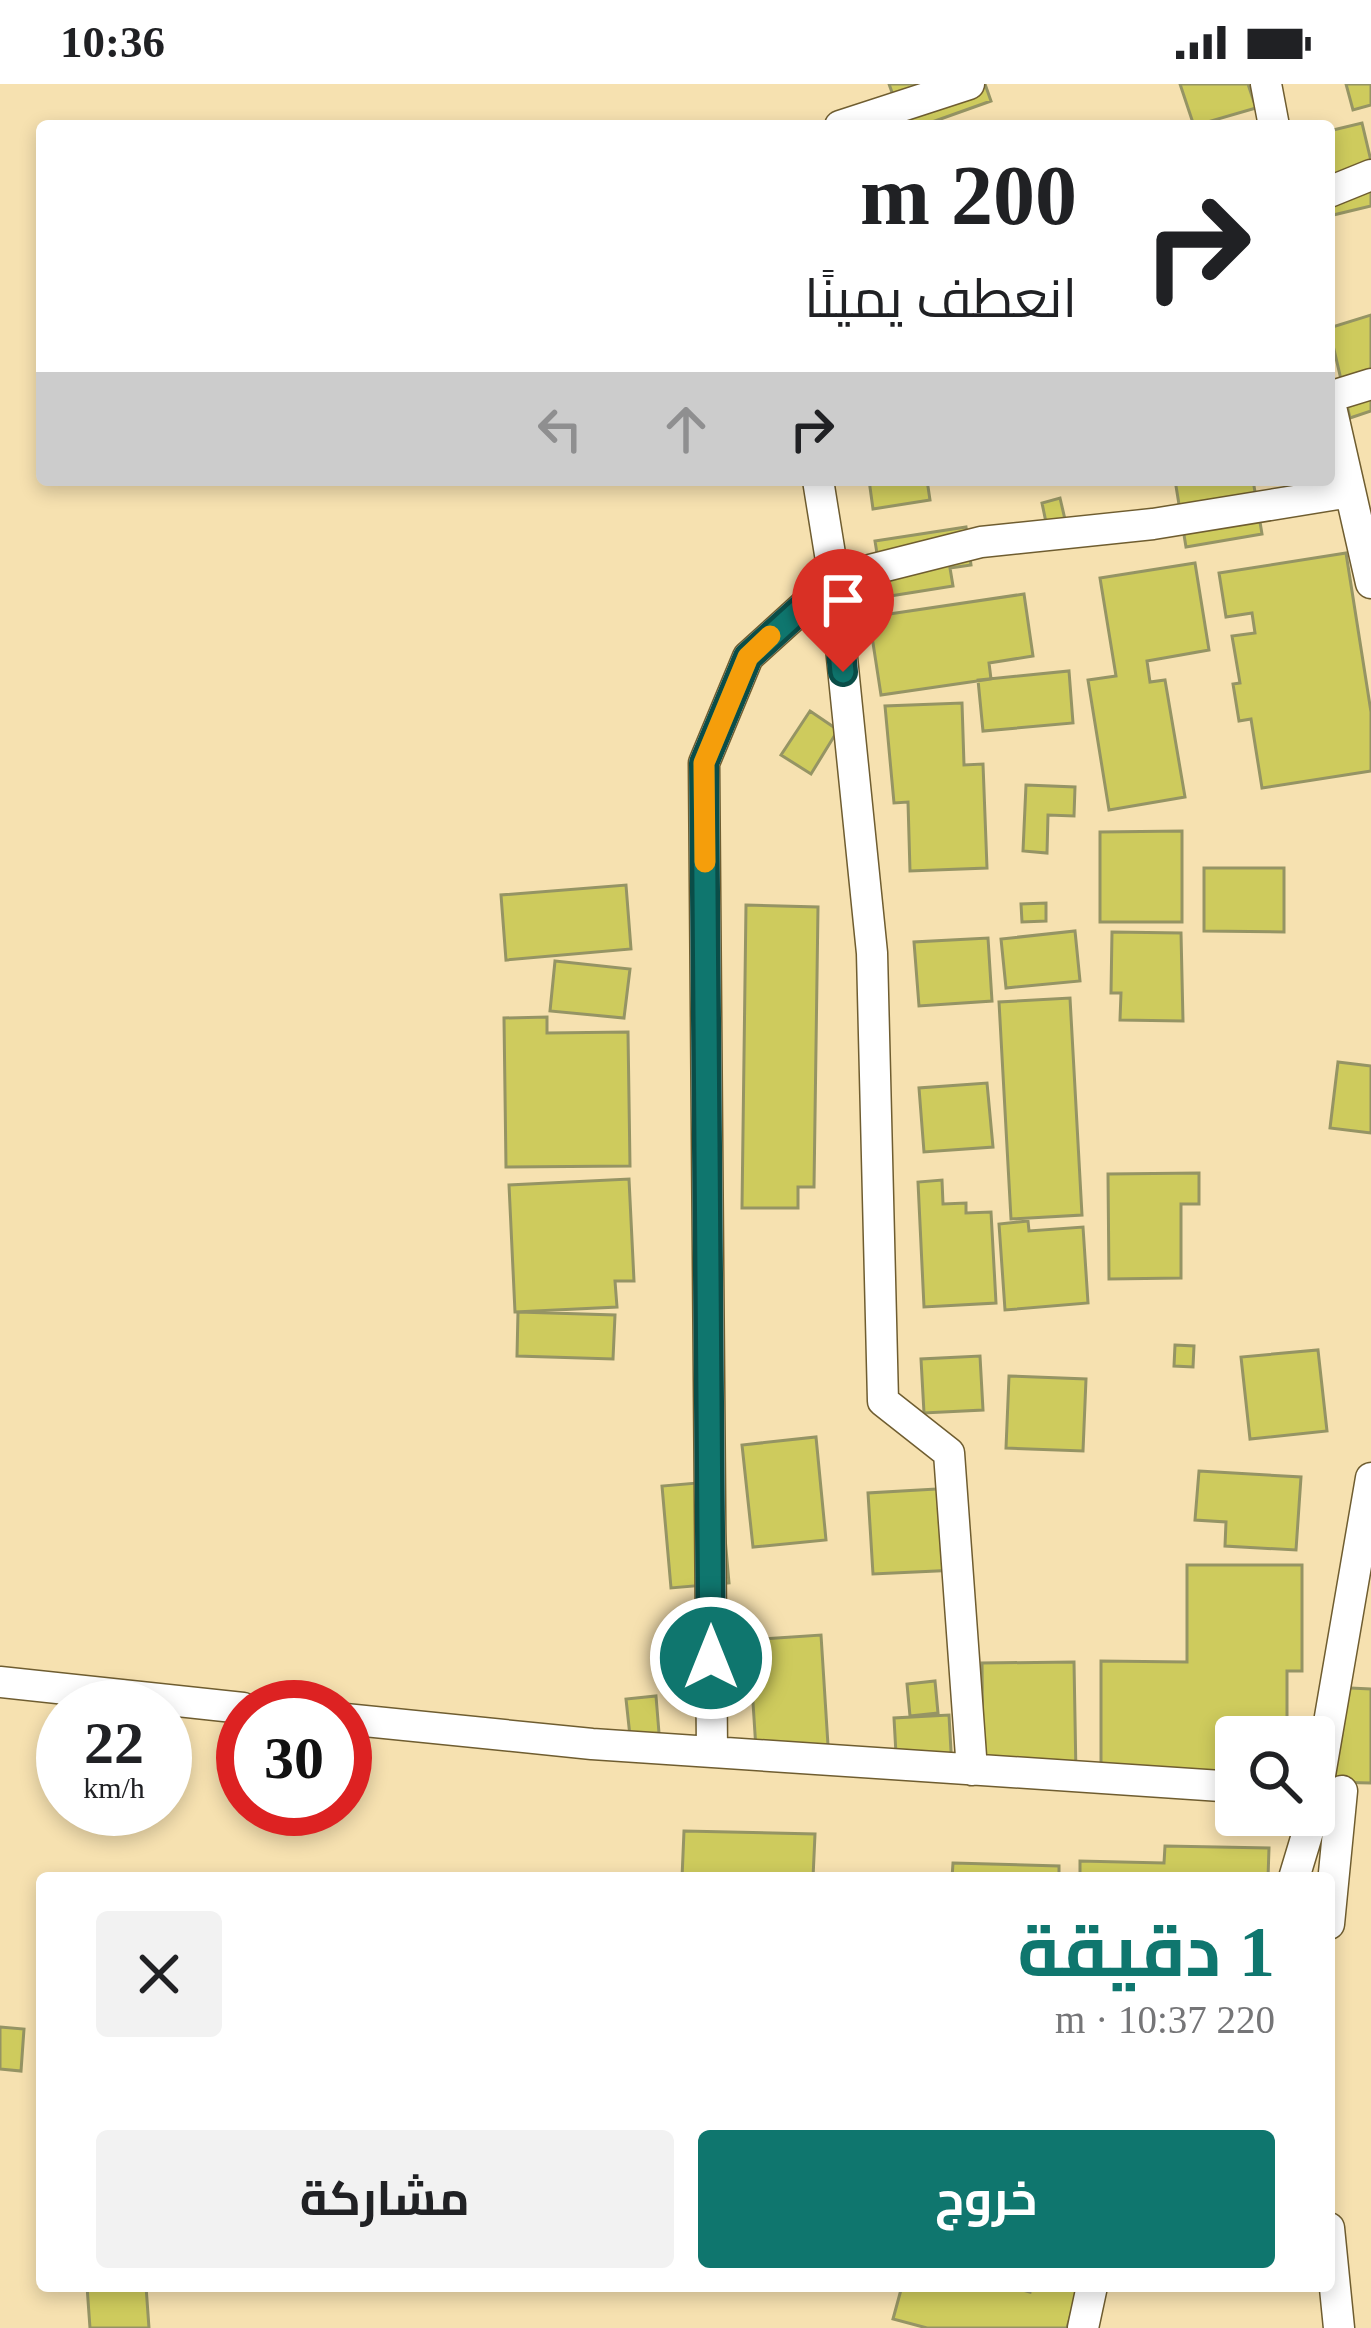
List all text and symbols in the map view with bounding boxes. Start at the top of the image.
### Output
text: 10:36 [60,17,165,67]
text: 200 m [860,149,1077,242]
icon: right [1119,168,1275,324]
text: انعطف يمينًا [804,269,1077,329]
icon: left [527,396,593,462]
icon: ahead [653,396,719,462]
icon: right [779,396,845,462]
pin [792,549,894,672]
icon: arrive [810,567,876,633]
position arrow [648,1595,774,1721]
speed limit sign: 30 [216,1680,372,1836]
text: 22 [84,1710,144,1776]
map controls [1215,1716,1335,1836]
button: search [1215,1716,1335,1836]
text: km/h [83,1771,145,1804]
button: close [96,1911,222,2037]
text: 1 دقيقة [1017,1912,1275,1992]
text: 220 m · 10:37 [1055,1998,1275,2041]
button: مشاركة [96,2130,674,2268]
button: خروج [698,2130,1275,2268]

